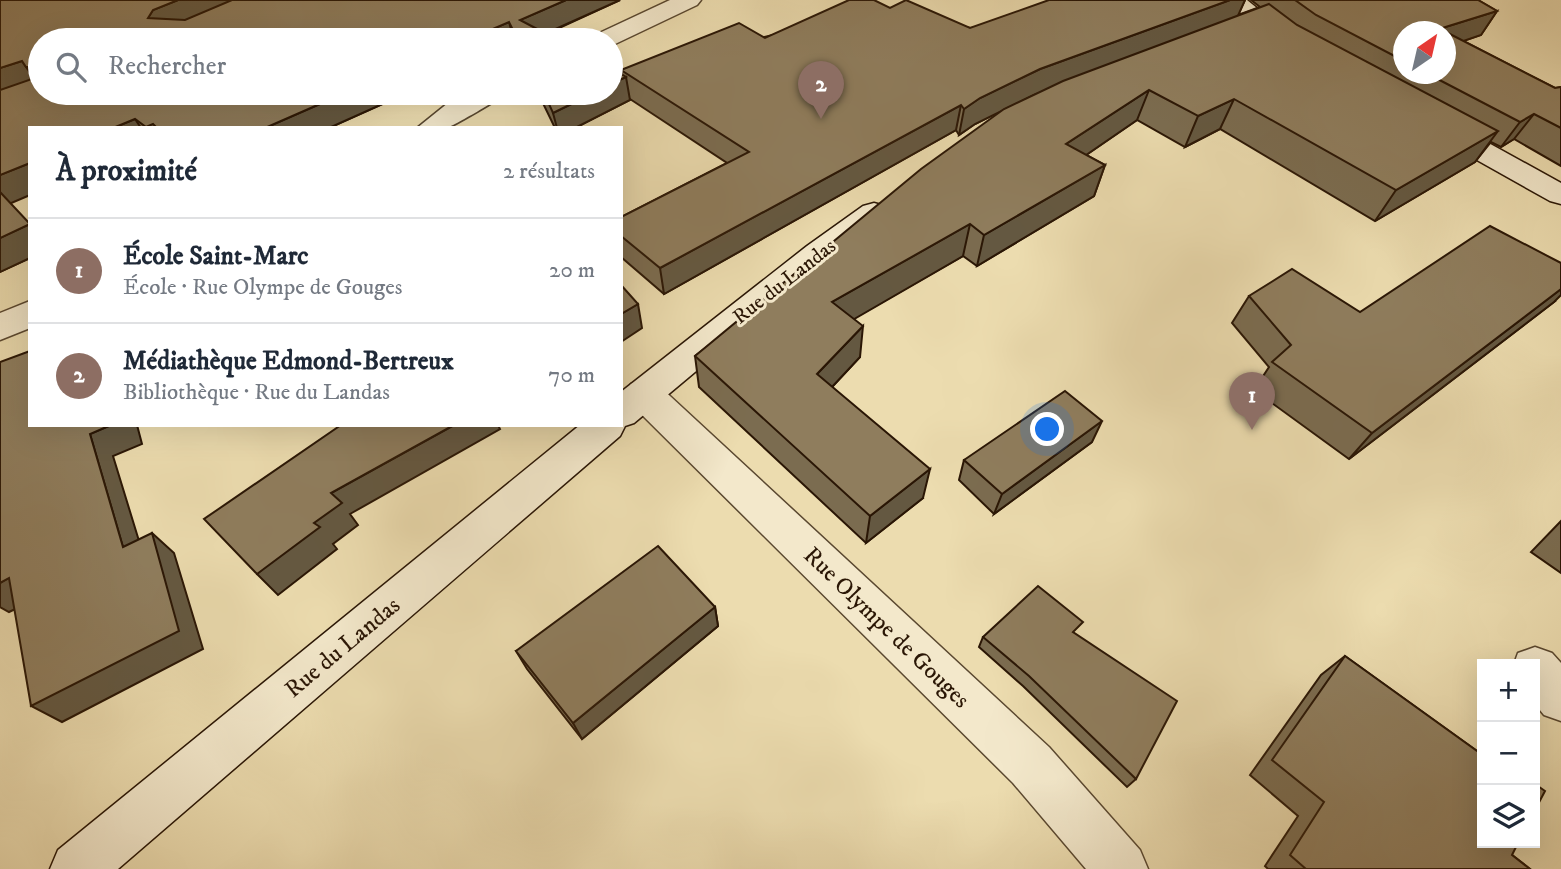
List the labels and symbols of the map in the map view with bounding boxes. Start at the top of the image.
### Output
north arrow [1393,21,1456,84]
pin: 2 [798,61,844,119]
street label: Rue du Landas [728,233,841,330]
pin: 1 [1229,372,1275,430]
your location [1030,412,1064,446]
street label: Rue Olympe de Gouges [797,541,976,715]
street label: Rue du Landas [279,591,406,705]

